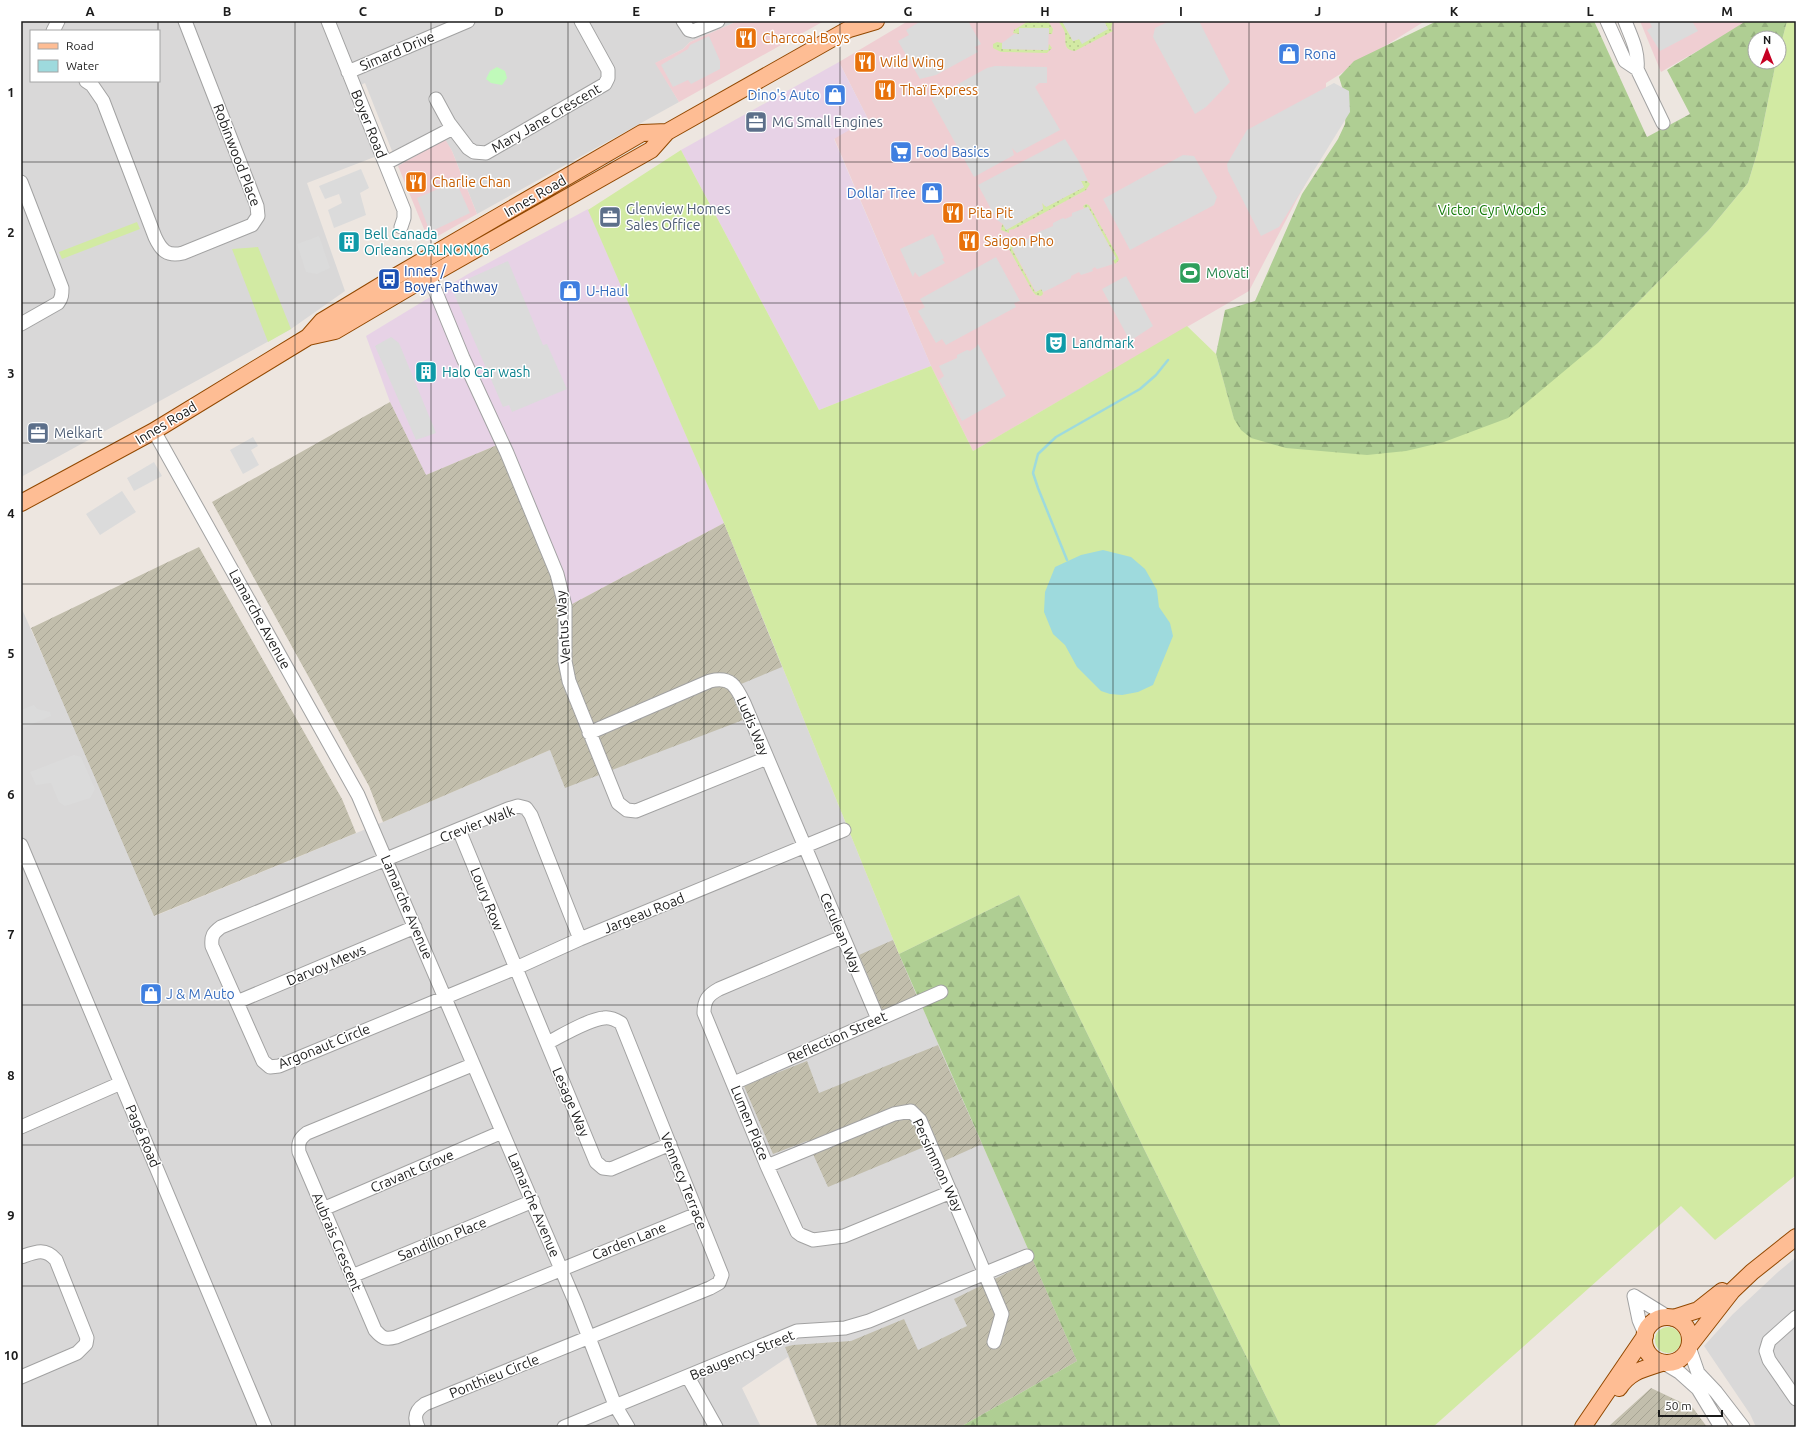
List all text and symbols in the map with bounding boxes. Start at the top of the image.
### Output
text: A [85,4,95,18]
text: B [223,4,232,18]
text: C [359,4,368,18]
text: D [494,4,504,18]
text: E [632,4,640,18]
text: F [768,4,776,18]
text: G [904,4,913,18]
text: H [1040,4,1050,18]
text: I [1179,4,1183,18]
text: J [1315,4,1321,18]
text: K [1450,4,1459,18]
text: L [1586,4,1594,18]
text: M [1721,4,1733,18]
restaurant icon: Charcoal Boys [733,25,759,51]
street label: Simard Drive [357,28,437,74]
legend [30,30,160,82]
place label: Charcoal Boys [762,30,850,46]
north arrow [1747,30,1787,70]
text: N [1763,34,1771,46]
text: Road [66,39,94,52]
shop icon: Rona [1276,41,1302,67]
place label: Rona [1304,46,1336,62]
restaurant icon: Wild Wing [852,49,878,75]
place label: Wild Wing [880,54,944,70]
text: Water [66,59,99,72]
restaurant icon: Thaï Express [872,77,898,103]
street label: Mary Jane Crescent [489,80,604,156]
shop icon: Dino's Auto [822,82,848,108]
place label: Thaï Express [900,82,978,98]
text: 1 [7,85,15,99]
street label: Boyer Road [348,87,390,161]
place label: Dino's Auto [747,87,820,103]
street label: Robinwood Place [210,101,264,209]
office icon: MG Small Engines [743,109,769,135]
place label: MG Small Engines [772,114,883,130]
supermarket icon: Food Basics [888,139,914,165]
place label: Food Basics [916,144,989,160]
restaurant icon: Charlie Chan [403,169,429,195]
street label: Innes Road [501,172,569,220]
place label: Charlie Chan [432,174,511,190]
shop icon: Dollar Tree [919,180,945,206]
place label: Dollar Tree [847,185,916,201]
restaurant icon: Pita Pit [940,200,966,226]
place label: Glenview Homes Sales Office [626,201,731,233]
park label: Victor Cyr Woods [1438,202,1546,218]
office icon: Glenview Homes Sales Office [597,204,623,230]
place label: Pita Pit [968,205,1013,221]
text: 2 [7,225,15,239]
place label: Bell Canada Orleans ORLNON06 [364,226,490,258]
restaurant icon: Saigon Pho [956,228,982,254]
building icon: Bell Canada Orleans ORLNON06 [336,229,362,255]
place label: Saigon Pho [984,233,1054,249]
sports icon: Movati [1177,260,1203,286]
place label: Innes / Boyer Pathway [404,263,498,295]
place label: Movati [1206,265,1249,281]
bus stop icon: Innes / Boyer Pathway [376,266,402,292]
shop icon: U-Haul [557,278,583,304]
place label: U-Haul [586,283,629,299]
theatre icon: Landmark [1043,330,1069,356]
place label: Landmark [1072,335,1134,351]
building icon: Halo Car wash [413,359,439,385]
place label: Halo Car wash [442,364,530,380]
text: 3 [7,366,15,380]
street label: Innes Road [132,398,200,448]
office icon: Melkart [25,420,51,446]
place label: Melkart [54,425,103,441]
text: 4 [7,506,15,520]
street label: Lamarche Avenue [226,566,294,672]
street label: Ventus Way [552,590,574,664]
text: 5 [7,646,15,660]
street label: Ludis Way [733,694,773,758]
text: 6 [7,787,15,801]
street label: Crevier Walk [437,802,517,846]
street label: Lamarche Avenue [378,853,436,961]
street label: Loury Row [467,865,507,933]
street label: Jargeau Road [601,890,687,936]
street label: Cerulean Way [817,890,865,976]
text: 7 [7,927,15,941]
street label: Darvoy Mews [284,941,368,989]
shop icon: J & M Auto [138,981,164,1007]
place label: J & M Auto [166,986,235,1002]
street label: Reflection Street [785,1008,890,1066]
street label: Argonaut Circle [276,1020,372,1072]
street label: Lesage Way [549,1065,593,1139]
text: 8 [7,1068,15,1082]
street label: Lumen Place [728,1083,772,1163]
street label: Pagé Road [123,1102,163,1170]
street label: Persimmon Way [909,1116,967,1214]
street label: Vennecy Terrace [657,1130,711,1232]
street label: Cravant Grove [368,1146,456,1196]
street label: Lamarche Avenue [505,1151,563,1259]
street label: Aubrais Crescent [309,1190,365,1294]
text: 9 [7,1208,15,1222]
street label: Sandillon Place [395,1214,489,1264]
street label: Carden Lane [590,1219,668,1263]
street label: Beaugency Street [687,1327,797,1383]
text: 10 [4,1348,18,1362]
street label: Ponthieu Circle [447,1351,541,1401]
scale bar [1659,1392,1722,1418]
text: 50 m [1665,1399,1692,1412]

